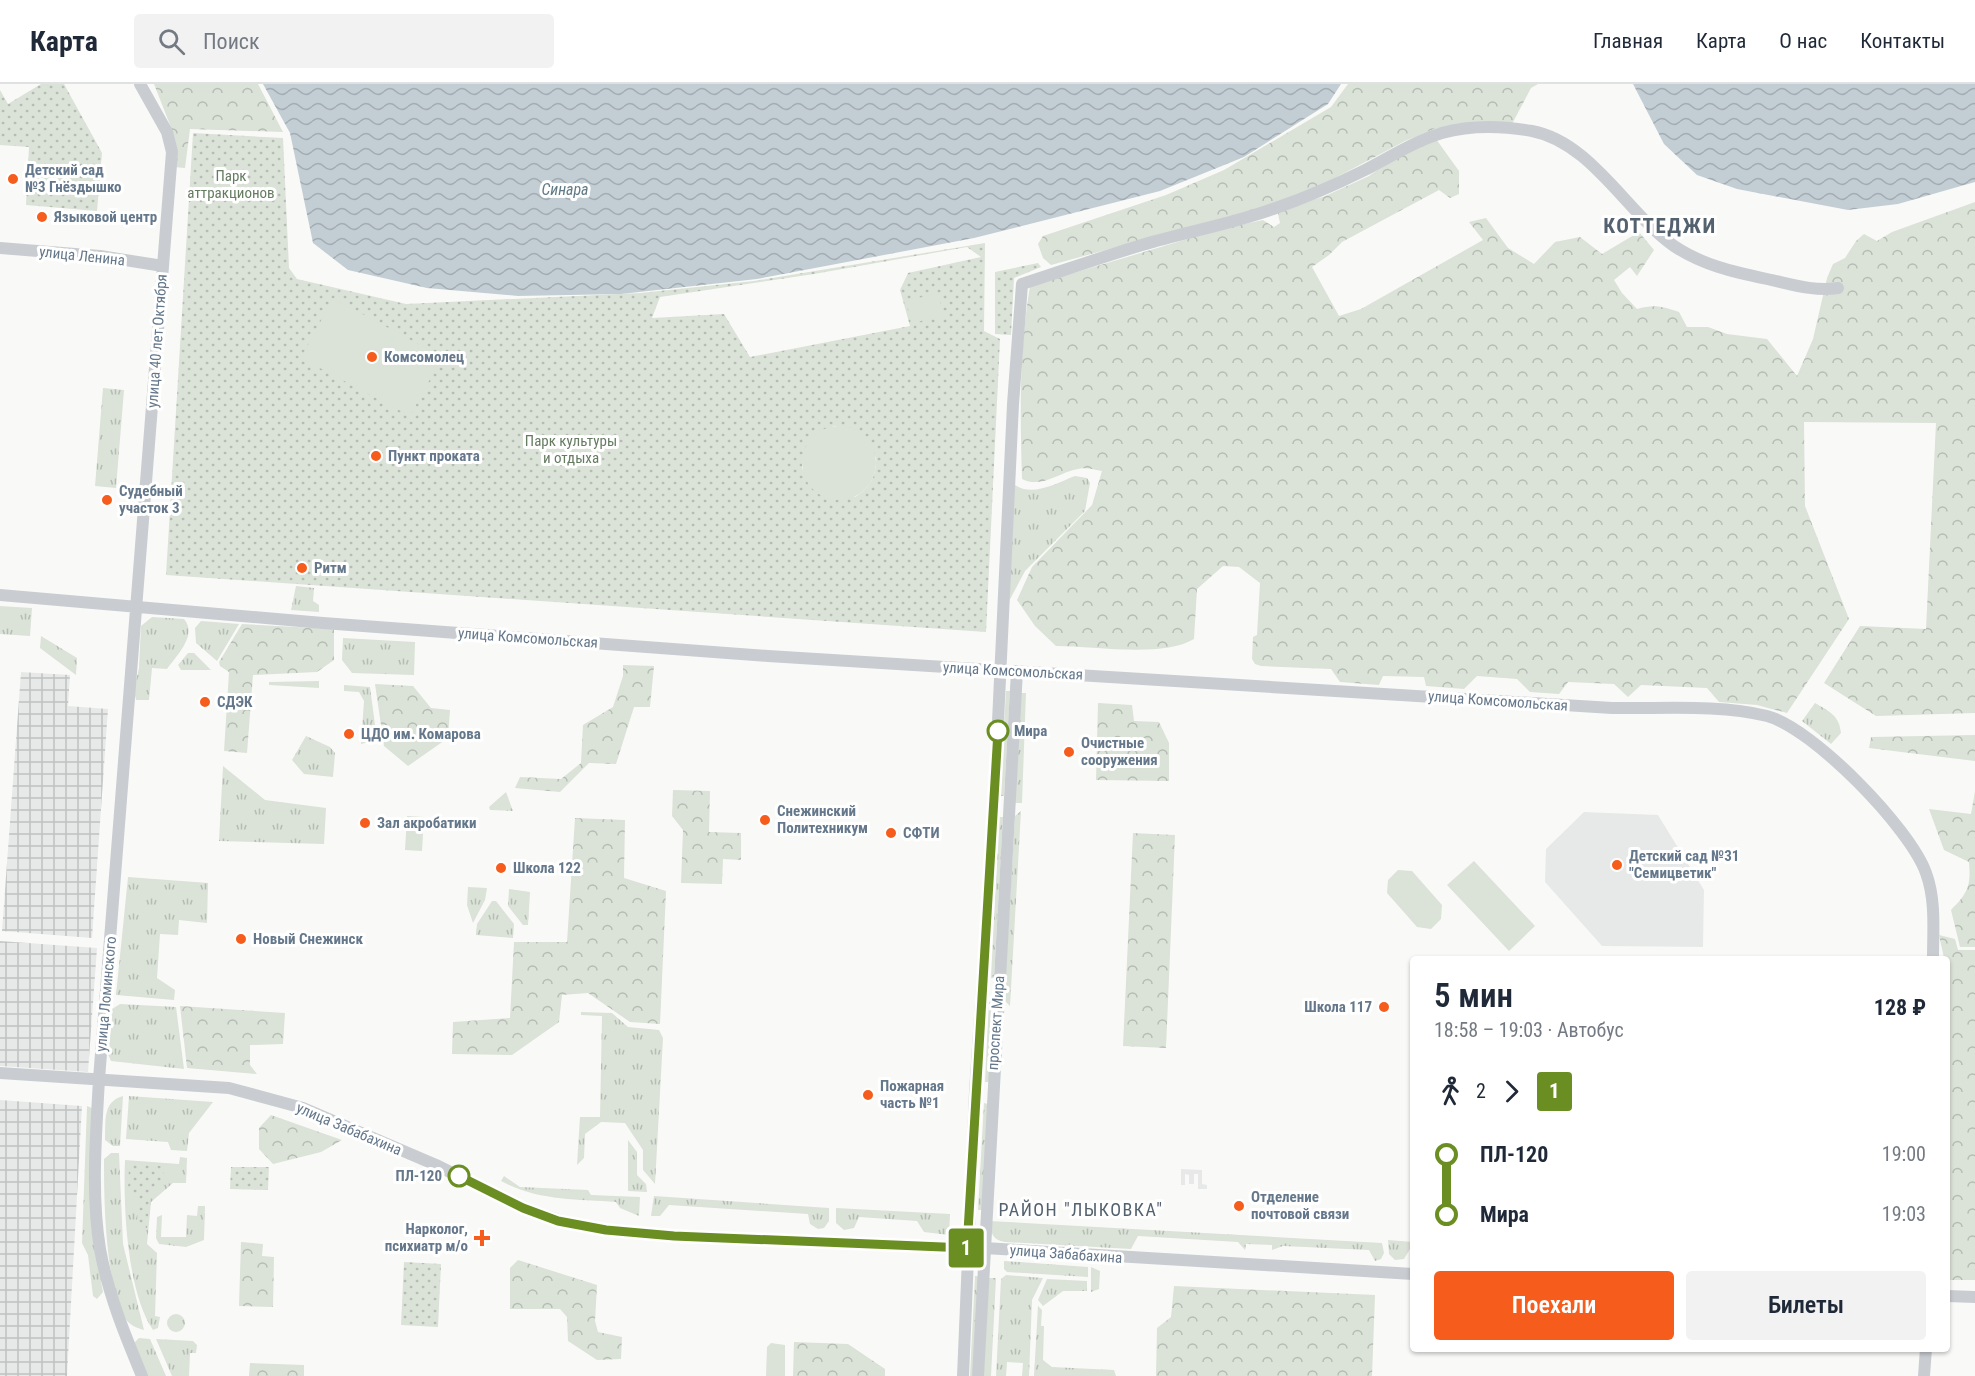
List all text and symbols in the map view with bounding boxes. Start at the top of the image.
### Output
search box [134,14,554,68]
text: Карта [30,25,98,58]
icon: search [155,25,188,58]
text: Поиск [203,29,260,54]
text: Главная [1593,29,1663,53]
text: Карта [1696,29,1746,53]
text: О нас [1779,29,1827,53]
text: Контакты [1860,29,1945,53]
place label: Детский сад №3 Гнёздышко [25,161,122,196]
park label: Парк аттракционов [187,167,275,202]
marker: Детский сад №3 Гнёздышко [6,172,20,186]
water label: Синара [541,180,589,199]
place label: Языковой центр [53,208,157,226]
marker: Языковой центр [35,210,49,224]
district label: КОТТЕДЖИ [1603,214,1717,238]
street label: улица Ленина [38,243,126,269]
street label: улица 40 лет Октября [143,274,171,408]
place label: Комсомолец [384,348,464,366]
marker: Комсомолец [365,350,379,364]
park label: Парк культуры и отдыха [525,432,617,467]
place label: Пункт проката [388,447,480,465]
marker: Пункт проката [369,449,383,463]
place label: Судебный участок 3 [119,482,183,517]
marker: Судебный участок 3 [100,493,114,507]
place label: Ритм [314,559,347,577]
marker: Ритм [295,561,309,575]
street label: улица Комсомольская [457,624,599,652]
street label: улица Комсомольская [943,658,1083,684]
street label: улица Комсомольская [1427,687,1569,715]
place label: СДЭК [217,693,253,711]
marker: СДЭК [198,695,212,709]
marker: Мира [987,720,1009,742]
place label: Мира [1014,722,1047,740]
place label: ЦДО им. Комарова [361,725,481,743]
marker: ЦДО им. Комарова [342,727,356,741]
place label: Очистные сооружения [1081,734,1158,769]
marker: Очистные сооружения [1062,745,1076,759]
place label: Снежинский Политехникум [777,802,868,837]
marker: Снежинский Политехникум [758,813,772,827]
place label: Зал акробатики [377,814,477,832]
marker: Зал акробатики [358,816,372,830]
place label: СФТИ [903,824,940,842]
marker: СФТИ [884,826,898,840]
place label: Детский сад №31 "Семицветик" [1629,847,1739,882]
marker: Детский сад №31 "Семицветик" [1610,858,1624,872]
place label: Школа 122 [513,859,581,877]
marker: Школа 122 [494,861,508,875]
place label: Новый Снежинск [253,930,363,948]
marker: Новый Снежинск [234,932,248,946]
street label: улица Ломинского [92,935,120,1053]
street label: проспект Мира [984,975,1008,1071]
text: 5 мин [1434,976,1513,1015]
text: 128 ₽ [1874,995,1926,1020]
place label: Школа 117 [1304,998,1372,1016]
marker: Школа 117 [1377,1000,1391,1014]
text: 18:58 – 19:03 · Автобус [1434,1018,1624,1042]
icon: walk [1434,1075,1467,1108]
icon: forward [1495,1075,1528,1108]
place label: Пожарная часть №1 [880,1077,944,1112]
text: 2 [1476,1079,1486,1103]
text: 1 [1549,1079,1560,1103]
marker: Пожарная часть №1 [861,1088,875,1102]
street label: улица Забабахина [294,1099,404,1159]
text: ПЛ-120 [1480,1142,1548,1167]
text: 19:00 [1882,1142,1926,1166]
marker: ПЛ-120 [448,1165,470,1187]
place label: ПЛ-120 [395,1167,442,1185]
place label: Отделение почтовой связи [1251,1188,1349,1223]
district label: РАЙОН "ЛЫКОВКА" [998,1199,1164,1220]
marker: Отделение почтовой связи [1232,1199,1246,1213]
text: Мира [1480,1202,1529,1227]
text: 19:03 [1882,1202,1926,1226]
place label: Нарколог, психиатр м/о [385,1220,468,1255]
line badge: 1 [946,1228,986,1268]
marker: Нарколог, психиатр м/о [473,1229,491,1247]
text: 1 [961,1236,971,1260]
street label: улица Забабахина [1009,1241,1123,1267]
button: Поехали [1434,1271,1674,1340]
button: Билеты [1686,1271,1926,1340]

